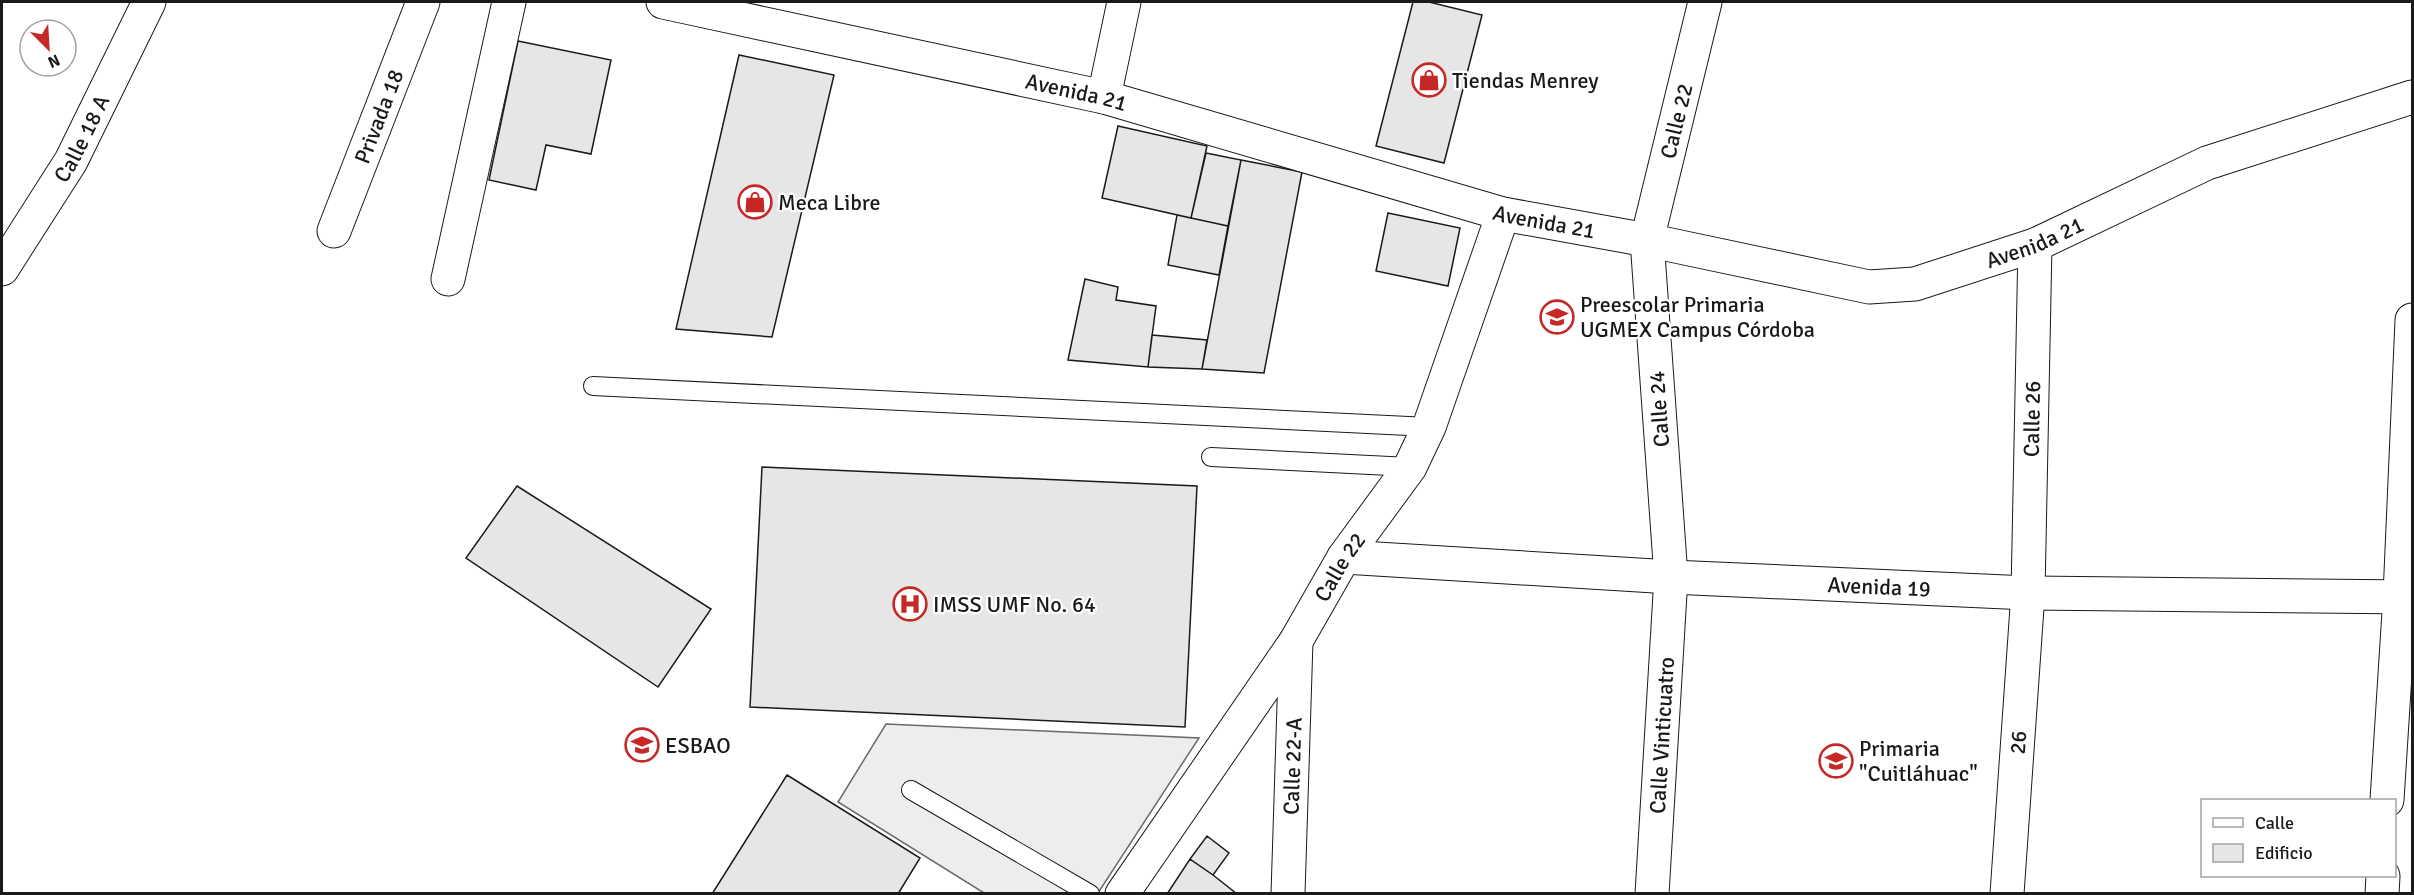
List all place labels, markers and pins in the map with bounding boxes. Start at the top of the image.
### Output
shop icon: Tiendas Menrey [1411,62,1447,98]
place label: Tiendas Menrey [1452,67,1599,94]
shop icon: Meca Libre [737,184,773,220]
place label: Meca Libre [778,189,880,216]
place label: Preescolar Primaria UGMEX Campus Córdoba [1580,291,1815,343]
school or university icon: Preescolar Primaria UGMEX Campus Córdoba [1539,299,1575,335]
hospital icon: IMSS UMF No. 64 [892,586,928,622]
place label: IMSS UMF No. 64 [933,591,1096,618]
school or university icon: ESBAO [624,727,660,763]
place label: ESBAO [665,732,731,759]
place label: Primaria "Cuitláhuac" [1859,735,1978,787]
school or university icon: Primaria "Cuitláhuac" [1818,743,1854,779]

